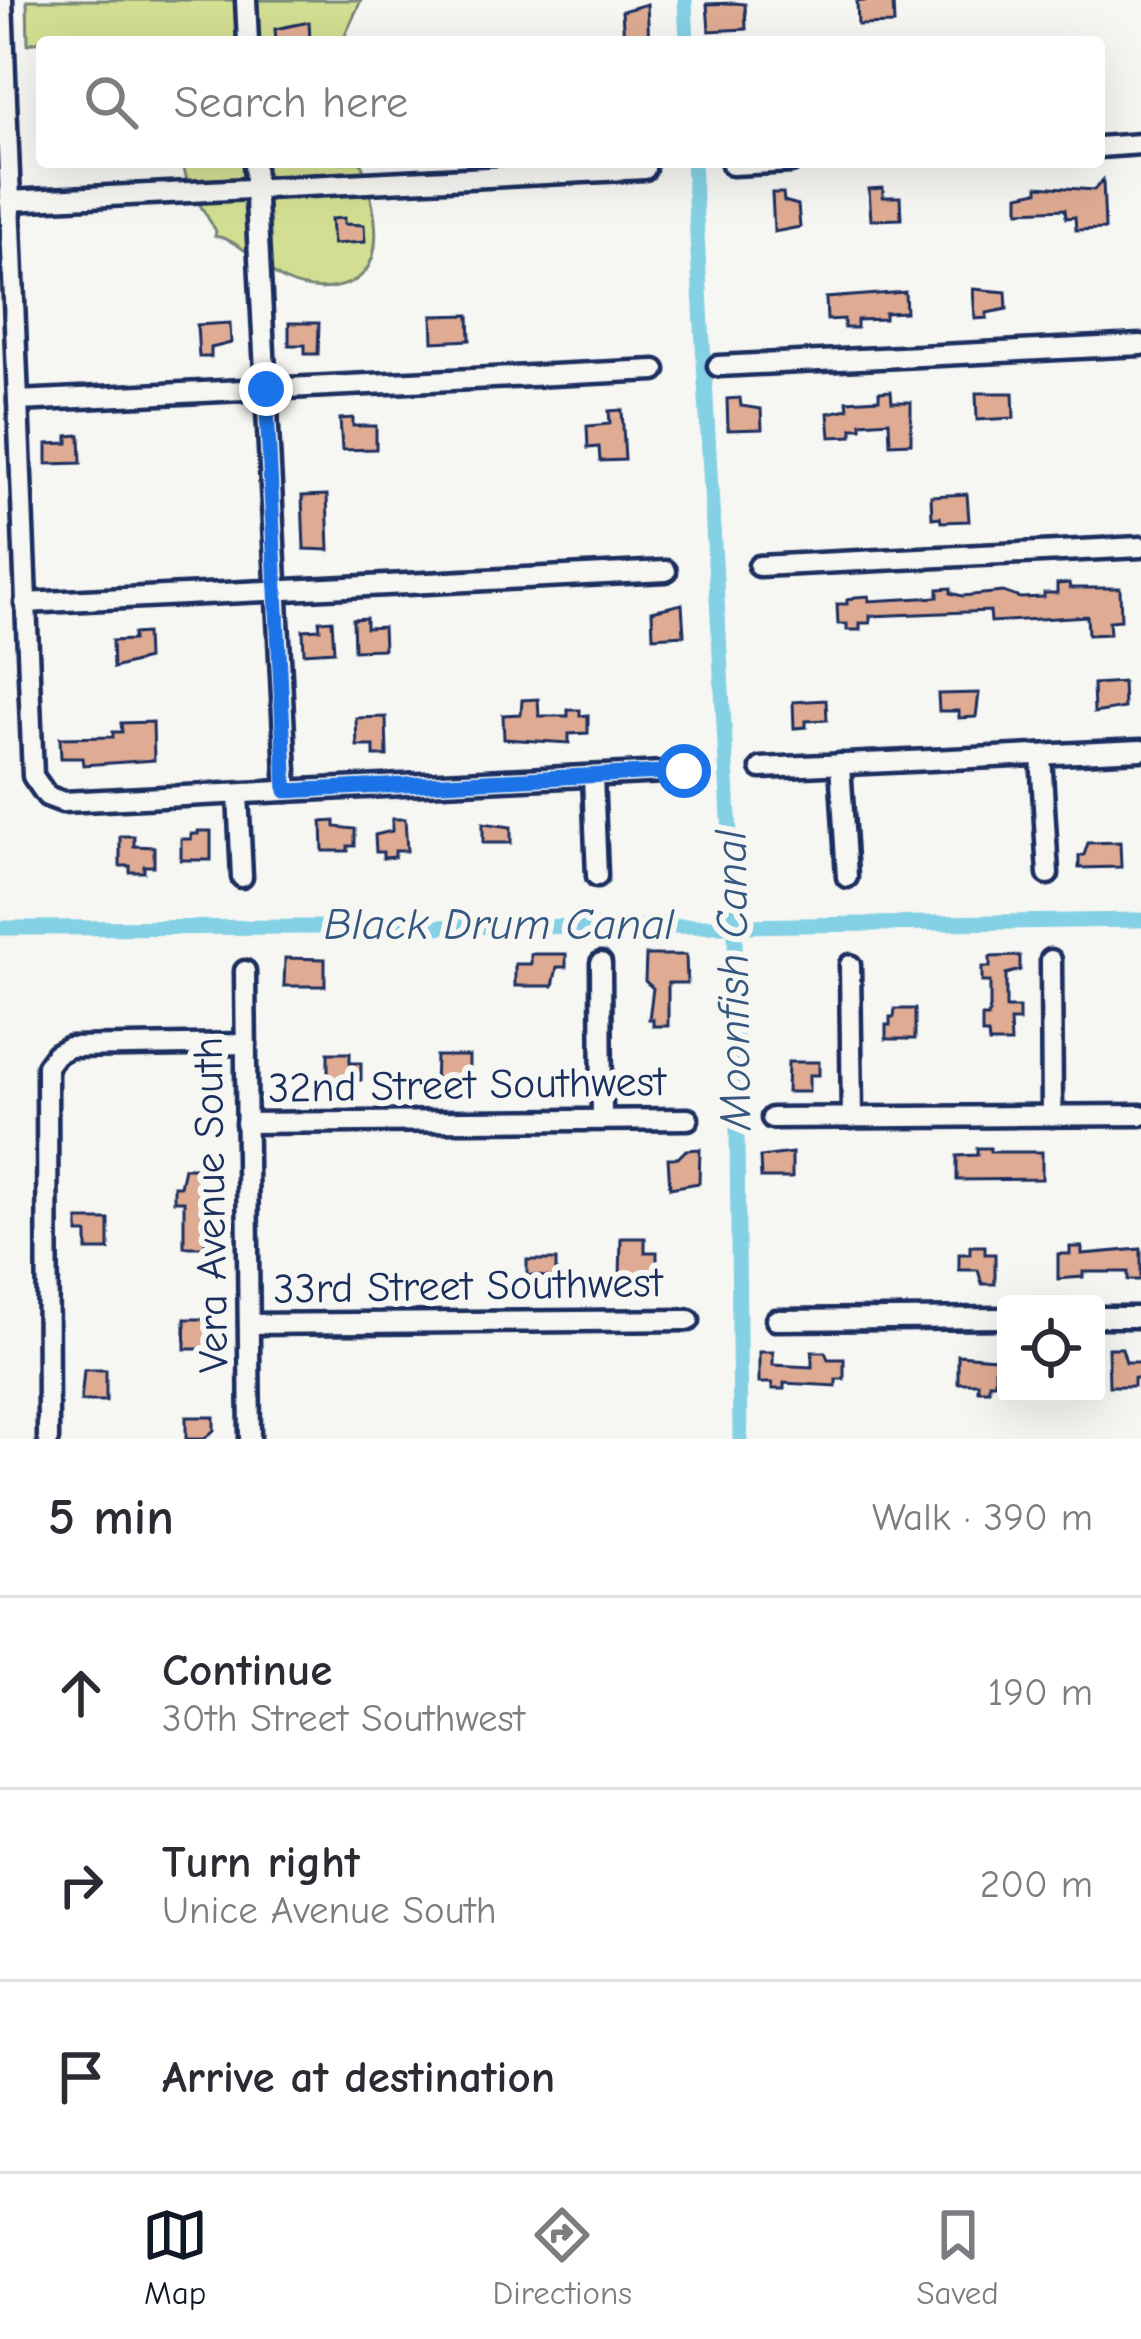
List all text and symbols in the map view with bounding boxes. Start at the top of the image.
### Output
search box [36,36,1105,168]
icon: search [78,69,144,135]
text: Search here [174,76,408,128]
route end [239,362,293,416]
route start [657,744,711,798]
water label: Moonfish Canal [704,828,762,1132]
water label: Black Drum Canal [324,898,675,950]
street label: Vera Avenue South [184,1037,238,1373]
street label: 32nd Street Southwest [268,1057,668,1113]
street label: 33rd Street Southwest [273,1258,665,1314]
map controls [997,1295,1105,1403]
button: locate [997,1295,1105,1403]
text: 5 min [48,1488,174,1547]
text: Walk · 390 m [872,1495,1093,1540]
text: Continue [162,1644,332,1696]
icon: ahead [48,1660,114,1726]
text: 190 m [988,1670,1093,1715]
text: 30th Street Southwest [162,1696,525,1741]
text: Turn right [162,1836,360,1888]
icon: right [48,1852,114,1918]
text: 200 m [980,1862,1093,1907]
text: Unice Avenue South [162,1888,497,1933]
icon: arrive [48,2044,114,2110]
text: Arrive at destination [162,2051,555,2103]
tab: Map [142,2202,208,2312]
tab: Directions [493,2202,632,2312]
tab: Saved [916,2202,999,2312]

